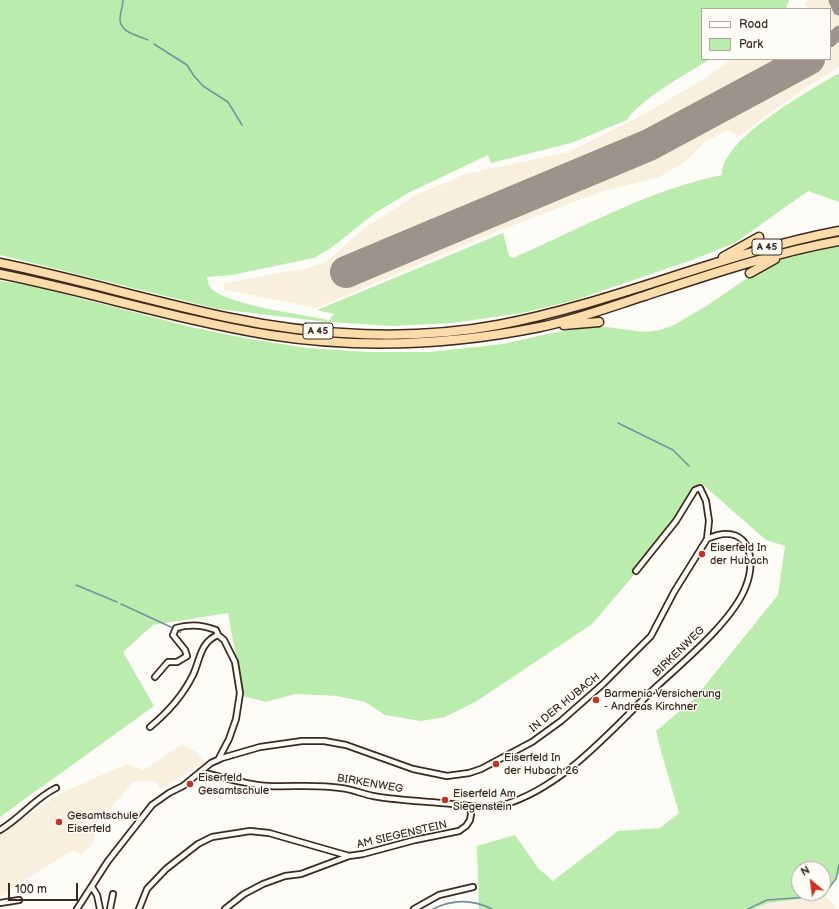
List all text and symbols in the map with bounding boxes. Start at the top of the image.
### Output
legend [701,8,831,60]
text: Road [739,17,768,32]
text: Park [739,37,763,52]
road number: A 45 [752,239,782,255]
road number: A 45 [303,323,333,339]
place label: Eiserfeld In der Hubach [710,541,768,567]
marker: Eiserfeld In der Hubach [697,549,707,559]
street label: BIRKENWEG [650,624,708,680]
street label: IN DER HUBACH [527,671,603,735]
place label: Barmenia Versicherung - Andreas Kirchner [604,687,721,713]
marker: Barmenia Versicherung - Andreas Kirchner [591,695,601,705]
place label: Eiserfeld In der Hubach 26 [504,751,578,777]
marker: Eiserfeld In der Hubach 26 [491,759,501,769]
place label: Eiserfeld Gesamtschule [198,771,269,797]
street label: BIRKENWEG [336,772,404,796]
marker: Eiserfeld Gesamtschule [185,779,195,789]
place label: Eiserfeld Am Siegenstein [453,787,516,813]
marker: Eiserfeld Am Siegenstein [440,795,450,805]
place label: Gesamtschule Eiserfeld [67,809,138,835]
marker: Gesamtschule Eiserfeld [54,817,64,827]
street label: AM SIEGENSTEIN [356,818,448,852]
north arrow [791,861,831,901]
text: N [799,863,812,879]
scale bar [10,875,80,901]
text: 100 m [15,882,47,897]

